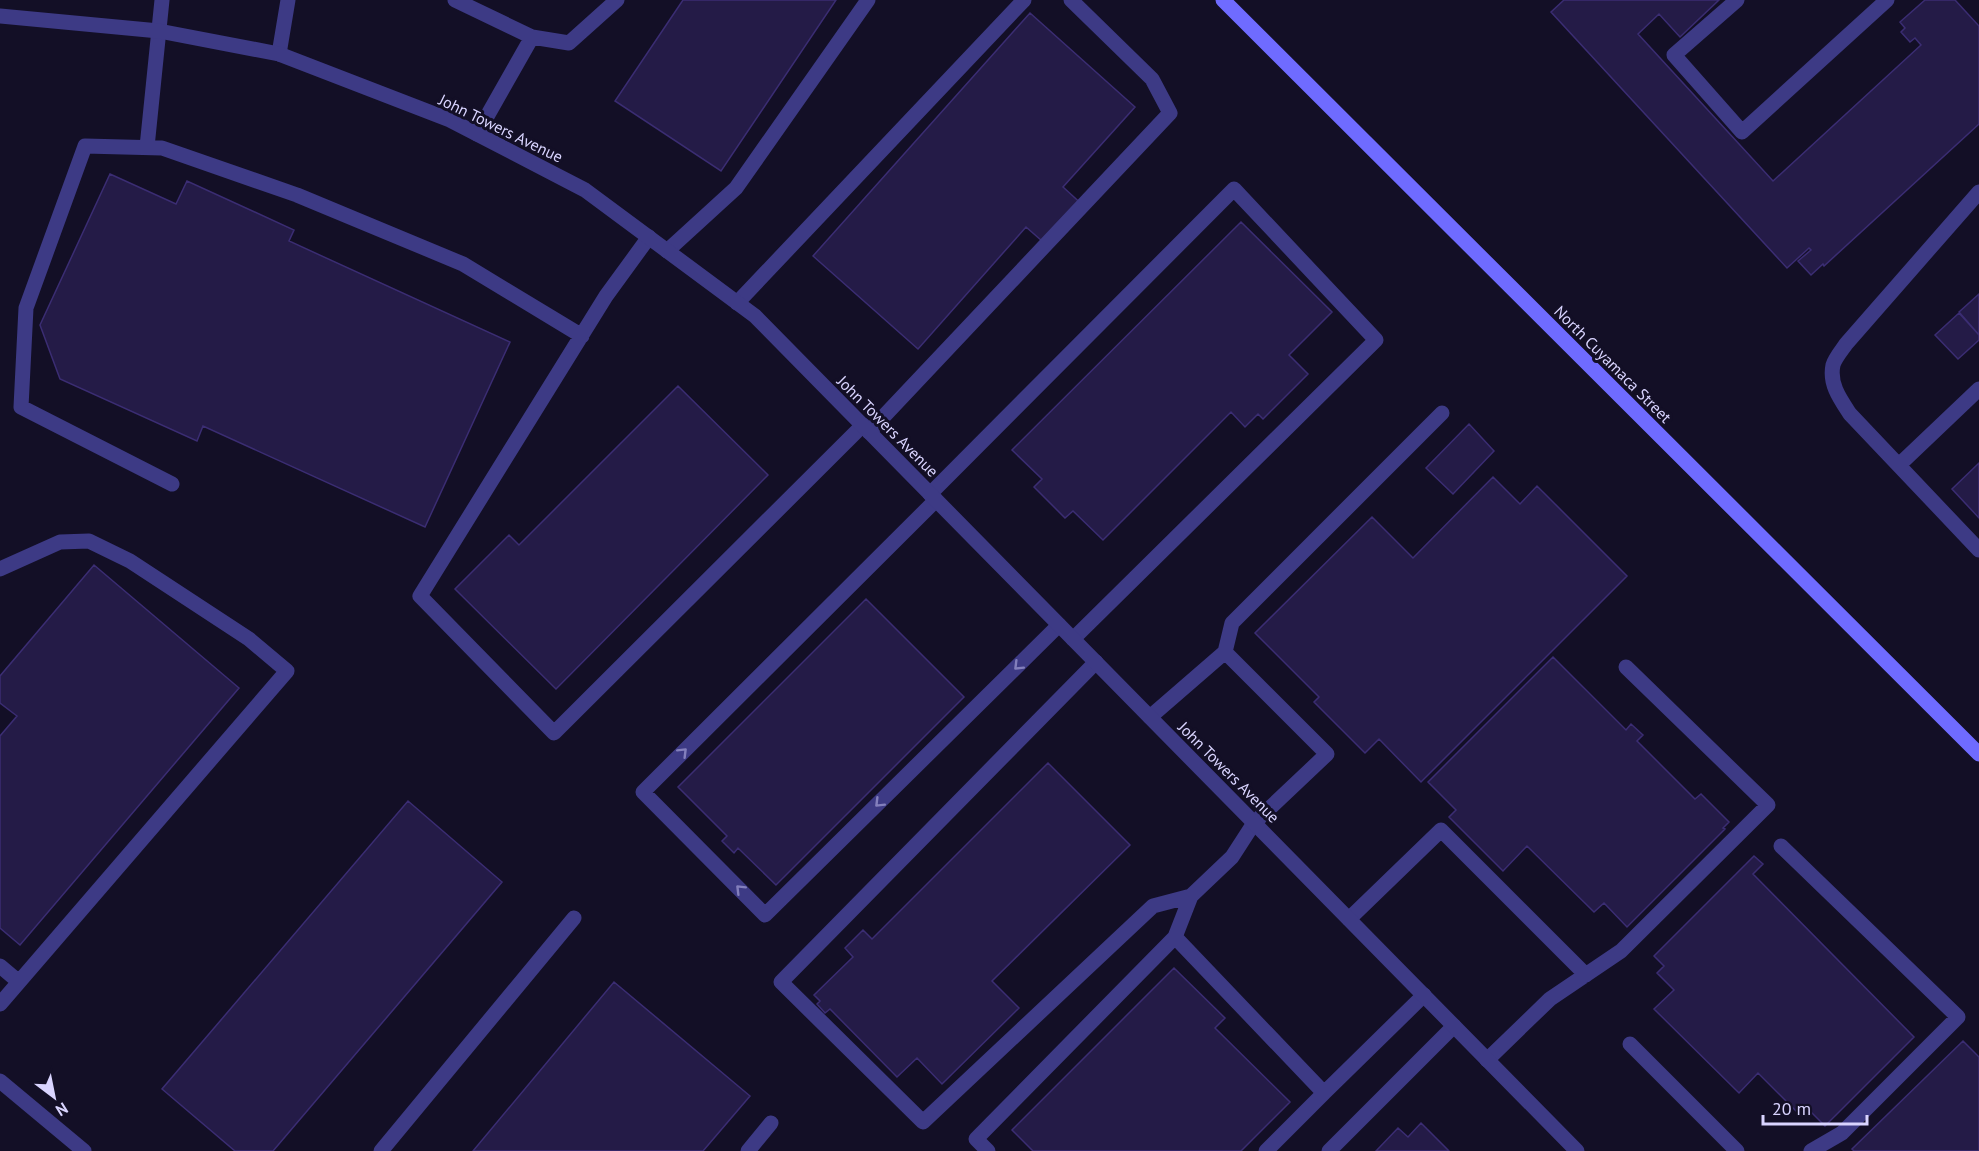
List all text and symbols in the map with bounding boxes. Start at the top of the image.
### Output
street label: John Towers Avenue [435,89,566,167]
street label: North Cuyamaca Street [1550,301,1676,427]
street label: John Towers Avenue [832,370,943,481]
one-way arrow [1014,658,1025,669]
street label: John Towers Avenue [1173,716,1284,827]
one-way arrow [676,748,687,759]
one-way arrow [875,795,886,806]
one-way arrow [736,886,747,896]
north arrow [24,1067,84,1127]
scale bar [1763,1088,1866,1126]
text: 20 m [1772,1097,1811,1120]
text: N [52,1098,72,1121]

